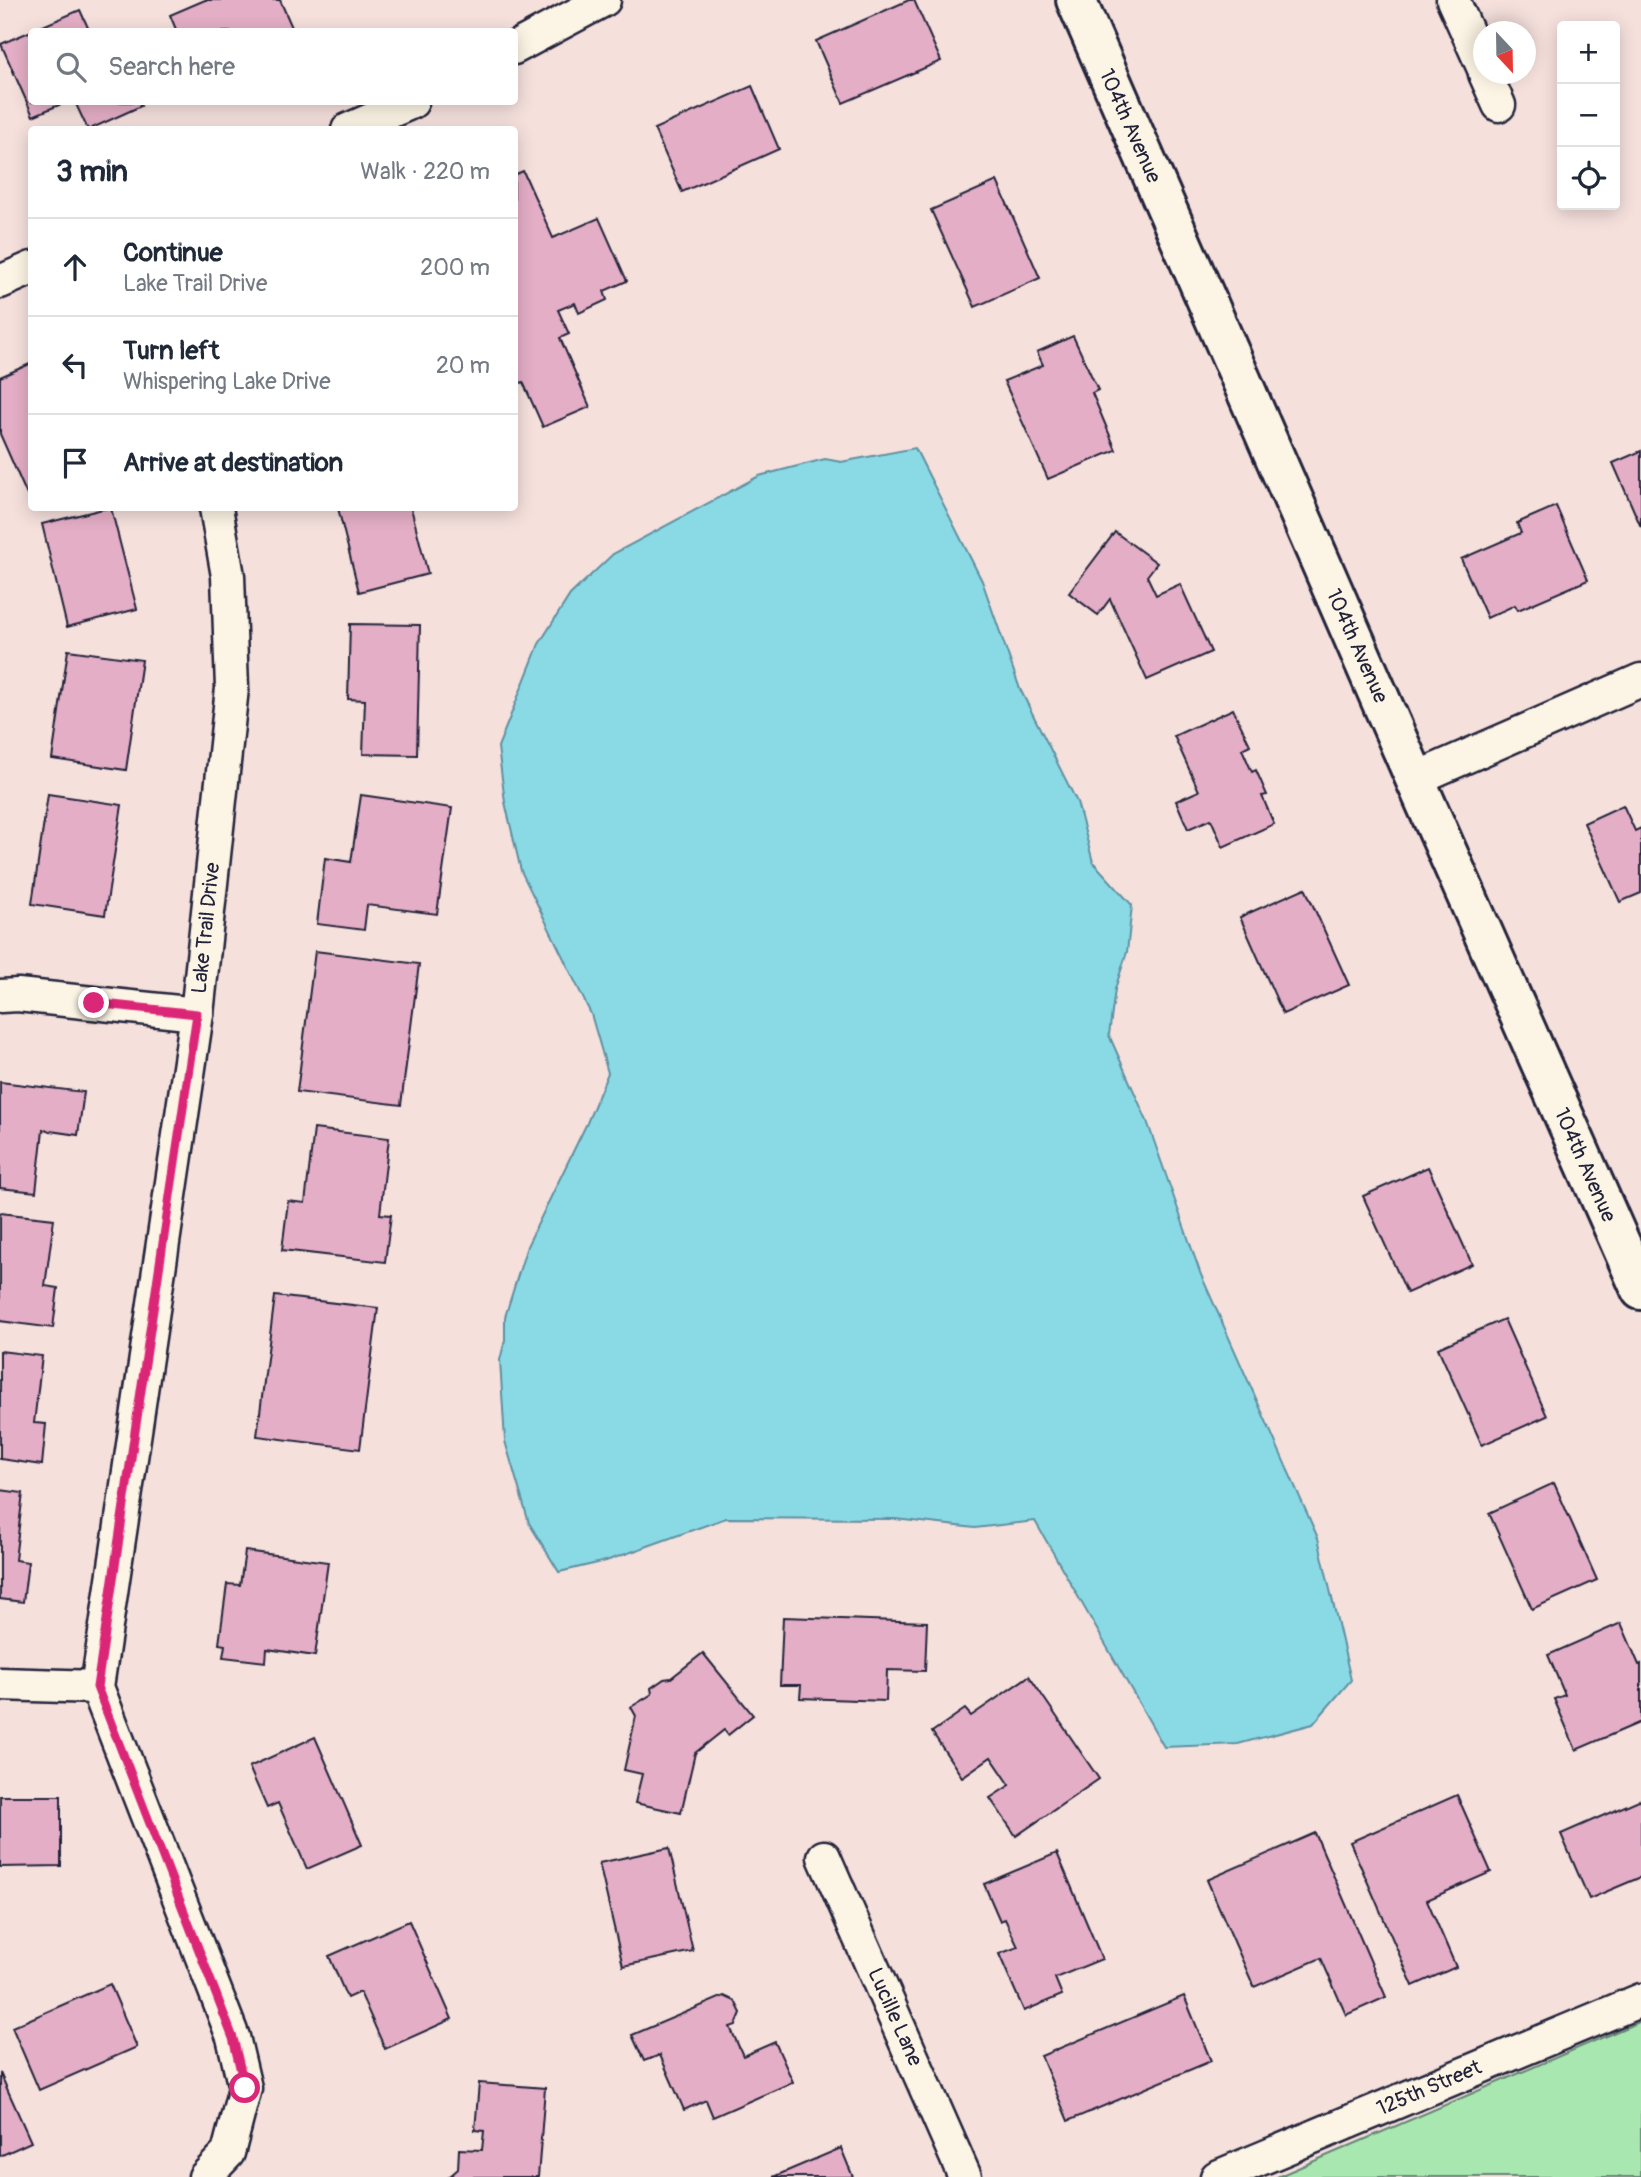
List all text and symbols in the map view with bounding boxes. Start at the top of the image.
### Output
north arrow [1473,21,1536,84]
map controls [1557,21,1620,210]
button: + [1557,21,1620,84]
search box [28,28,518,105]
icon: search [52,48,90,86]
text: Search here [108,51,235,83]
street label: 104th Avenue [1093,65,1167,188]
button: − [1557,84,1620,147]
button: locate [1557,147,1620,210]
text: 3 min [56,153,128,190]
text: Walk · 220 m [360,157,490,186]
text: Continue [123,237,223,269]
icon: ahead [56,248,94,286]
text: 200 m [420,253,490,282]
text: Lake Trail Drive [123,269,267,298]
text: Turn left [123,335,219,367]
icon: left [56,346,94,384]
text: 20 m [436,351,490,380]
text: Whispering Lake Drive [123,367,331,396]
icon: arrive [56,444,94,482]
text: Arrive at destination [123,447,343,479]
street label: 104th Avenue [1320,585,1394,708]
street label: Lake Trail Drive [186,860,226,995]
route end [78,987,109,1018]
street label: 104th Avenue [1548,1104,1622,1227]
street label: Lucille Lane [861,1964,929,2071]
street label: 125th Street [1373,2054,1486,2122]
route start [229,2072,260,2103]

